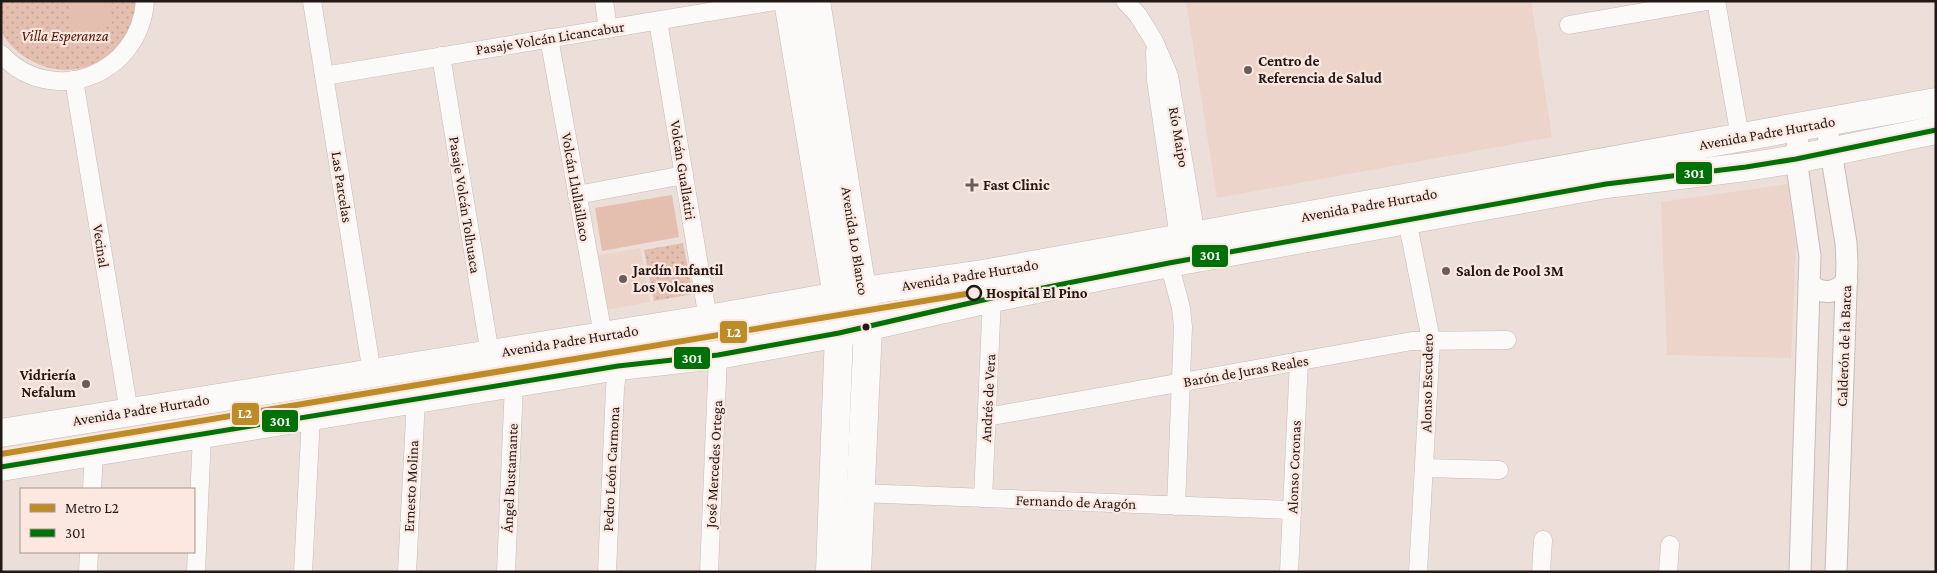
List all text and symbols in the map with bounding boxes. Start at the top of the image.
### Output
street label: Pasaje Volcán Licancabur [475,18,626,59]
park label: Villa Esperanza [21,28,109,45]
place label: Centro de Referencia de Salud [1258,53,1383,86]
marker: Centro de Referencia de Salud [1242,64,1254,76]
street label: Río Maipo [1165,106,1192,169]
street label: Avenida Padre Hurtado [1698,113,1836,153]
street label: Volcán Guallatiri [667,119,699,221]
street label: Volcán Llullaillaco [559,131,593,243]
street label: Pasaje Volcán Tolhuaca [445,135,484,275]
street label: Las Parcelas [328,150,356,224]
line badge: 301 [1675,161,1713,185]
text: 301 [1684,165,1704,181]
place label: Fast Clinic [983,177,1050,193]
marker: Fast Clinic [965,178,979,192]
street label: Avenida Padre Hurtado [1300,185,1438,225]
street label: Avenida Lo Blanco [839,186,871,296]
street label: Vecinal [90,223,112,269]
line badge: 301 [1191,244,1229,268]
text: 301 [1200,247,1220,263]
street label: Avenida Padre Hurtado [901,256,1039,294]
place label: Jardín Infantil Los Volcanes [631,262,724,295]
place label: Salon de Pool 3M [1456,263,1564,279]
marker: Salon de Pool 3M [1440,265,1452,277]
marker: Jardín Infantil Los Volcanes [617,273,629,285]
marker: Hospital El Pino [966,285,982,301]
place label: Hospital El Pino [986,285,1088,301]
street label: Calderón de la Barca [1834,285,1854,407]
line badge: L2 [719,320,748,344]
street label: Avenida Padre Hurtado [501,322,639,360]
unlabelled marker [861,322,871,332]
text: L2 [727,324,741,340]
street label: Alonso Escudero [1418,333,1436,433]
line badge: 301 [673,346,711,370]
text: 301 [682,350,702,366]
street label: Barón de Juras Reales [1182,352,1310,391]
street label: Andrés de Vera [978,353,998,443]
place label: Vidriería Nefalum [19,367,77,400]
marker: Vidriería Nefalum [80,378,92,390]
street label: Avenida Padre Hurtado [72,391,210,429]
street label: José Mercedes Ortega [703,400,726,530]
line badge: L2 [231,402,260,426]
text: L2 [238,405,252,421]
street label: Pedro León Carmona [600,406,622,532]
line badge: 301 [261,409,299,433]
text: 301 [270,413,290,429]
street label: Alonso Coronas [1284,420,1304,514]
street label: Ángel Bustamante [499,423,522,533]
street label: Ernesto Molina [401,440,421,532]
legend [20,488,195,553]
street label: Fernando de Aragón [1015,492,1137,513]
text: Metro L2 [65,500,119,516]
text: 301 [65,525,86,541]

